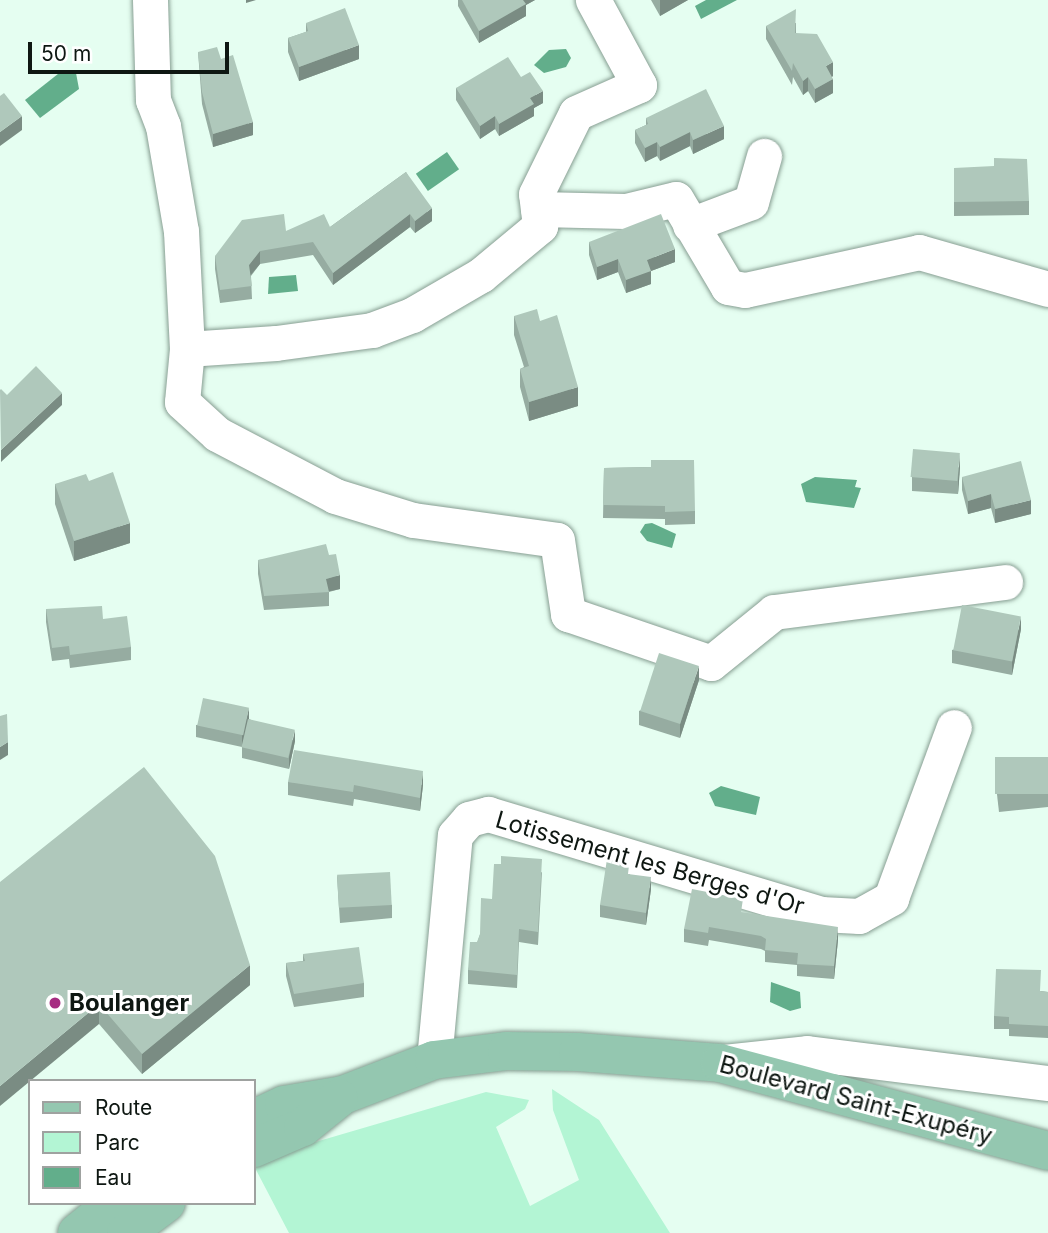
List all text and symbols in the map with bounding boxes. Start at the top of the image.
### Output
scale bar [32,28,233,72]
text: 50 m [41,41,91,66]
street label: Lotissement les Berges d'Or [492,805,808,921]
place label: Boulanger [69,989,189,1017]
marker: Boulanger [47,995,63,1011]
street label: Boulevard Saint-Exupéry [716,1050,996,1150]
legend [28,1079,256,1205]
text: Route [95,1095,152,1120]
text: Parc [95,1130,140,1155]
text: Eau [95,1165,132,1190]

